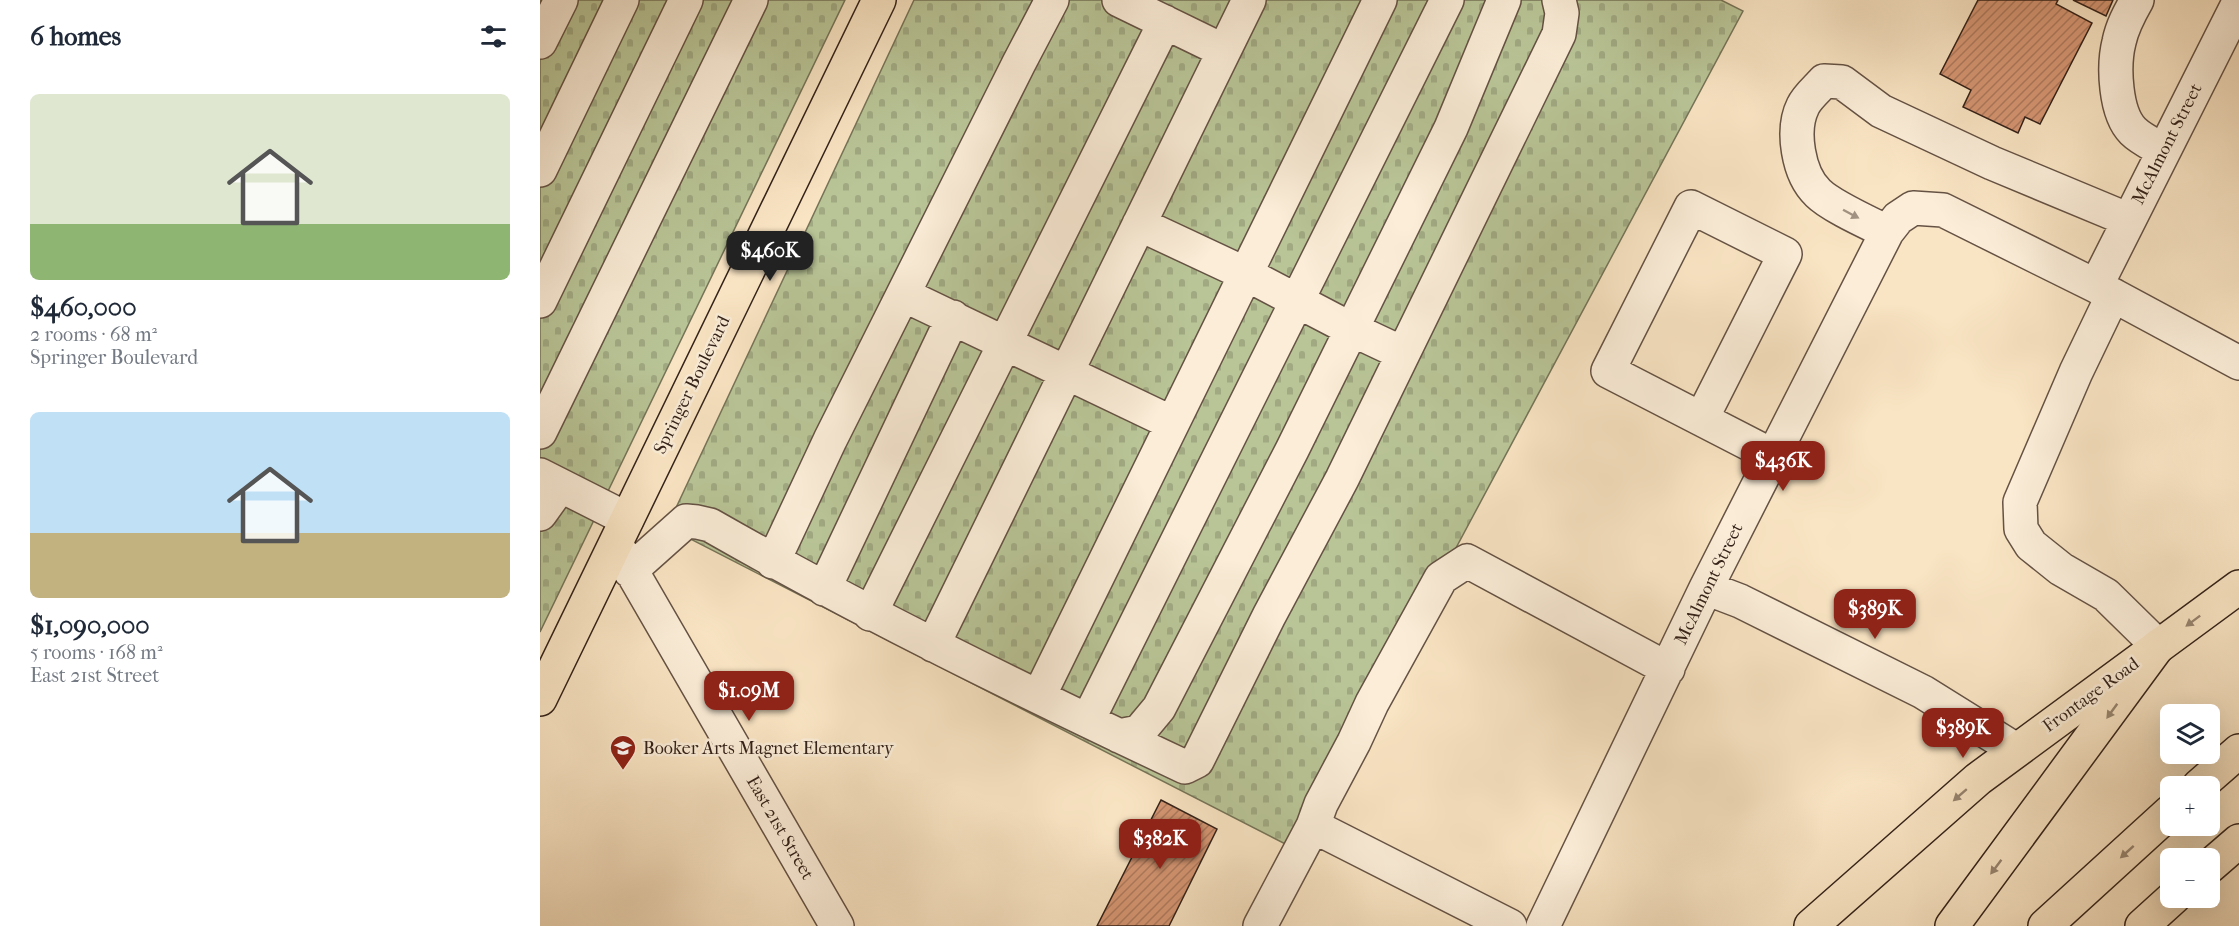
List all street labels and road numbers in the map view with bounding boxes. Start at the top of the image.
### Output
street label: McAlmont Street [2127,80,2207,208]
street label: Springer Boulevard [649,312,735,458]
street label: McAlmont Street [1670,519,1748,648]
street label: Frontage Road [2039,653,2143,737]
street label: East 21st Street [742,772,818,884]

